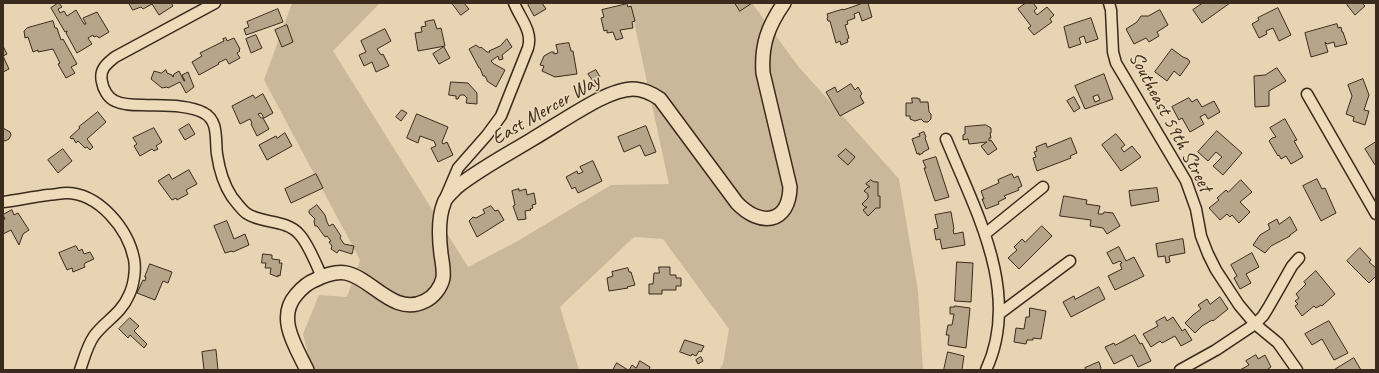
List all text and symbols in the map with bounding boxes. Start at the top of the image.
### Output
street label: Southeast 59th Street [1123,48,1217,196]
street label: East Mercer Way [488,69,604,151]

